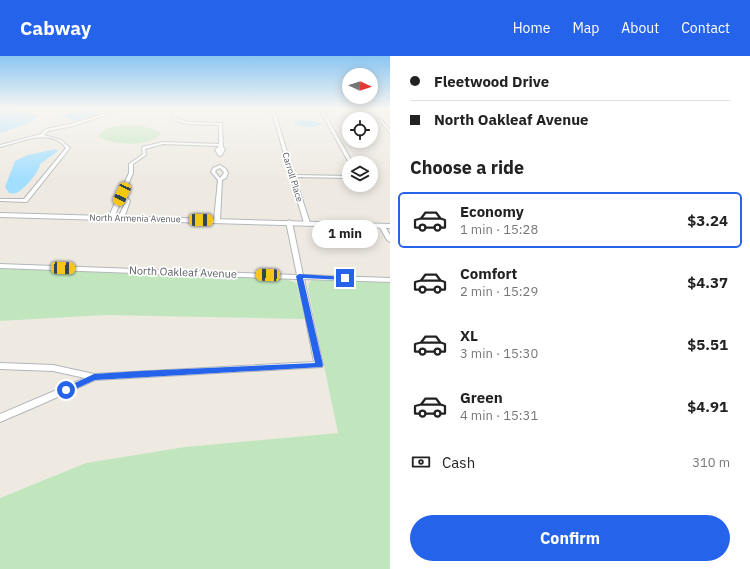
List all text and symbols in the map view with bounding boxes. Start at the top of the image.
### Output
text: Cabway [20,16,91,40]
text: Home [513,19,550,37]
text: Map [572,19,599,37]
text: About [621,19,659,37]
text: Contact [681,19,730,37]
north arrow [342,68,378,104]
map controls [342,68,378,192]
text: Fleetwood Drive [434,72,549,91]
text: North Oakleaf Avenue [434,110,589,129]
button: locate [342,112,378,148]
street label: Carroll Place [280,151,306,203]
button: layers [342,156,378,192]
text: Choose a ride [410,156,524,179]
car [111,181,133,207]
icon: car [412,202,448,238]
text: Economy [460,202,524,221]
text: $3.24 [687,211,728,230]
street label: North Armenia Avenue [89,212,181,224]
car [189,214,213,226]
callout: 1 min [312,220,378,248]
text: 1 min · 15:28 [460,221,538,238]
text: 1 min [328,225,362,242]
car [51,262,75,274]
street label: North Oakleaf Avenue [129,263,237,281]
icon: car [412,264,448,300]
text: Comfort [460,264,517,283]
car [256,269,280,281]
route end [336,269,354,287]
text: $4.37 [687,273,728,292]
text: 2 min · 15:29 [460,283,538,300]
icon: car [412,326,448,362]
text: XL [460,326,478,345]
text: $5.51 [687,335,728,354]
text: 3 min · 15:30 [460,345,538,362]
route start [57,381,75,399]
icon: car [412,388,448,424]
text: Green [460,388,503,407]
text: $4.91 [687,397,728,416]
text: 4 min · 15:31 [460,407,538,424]
icon: cash [410,451,432,473]
text: Cash [442,453,475,472]
text: 310 m [692,454,730,471]
button: Confirm [410,515,730,561]

